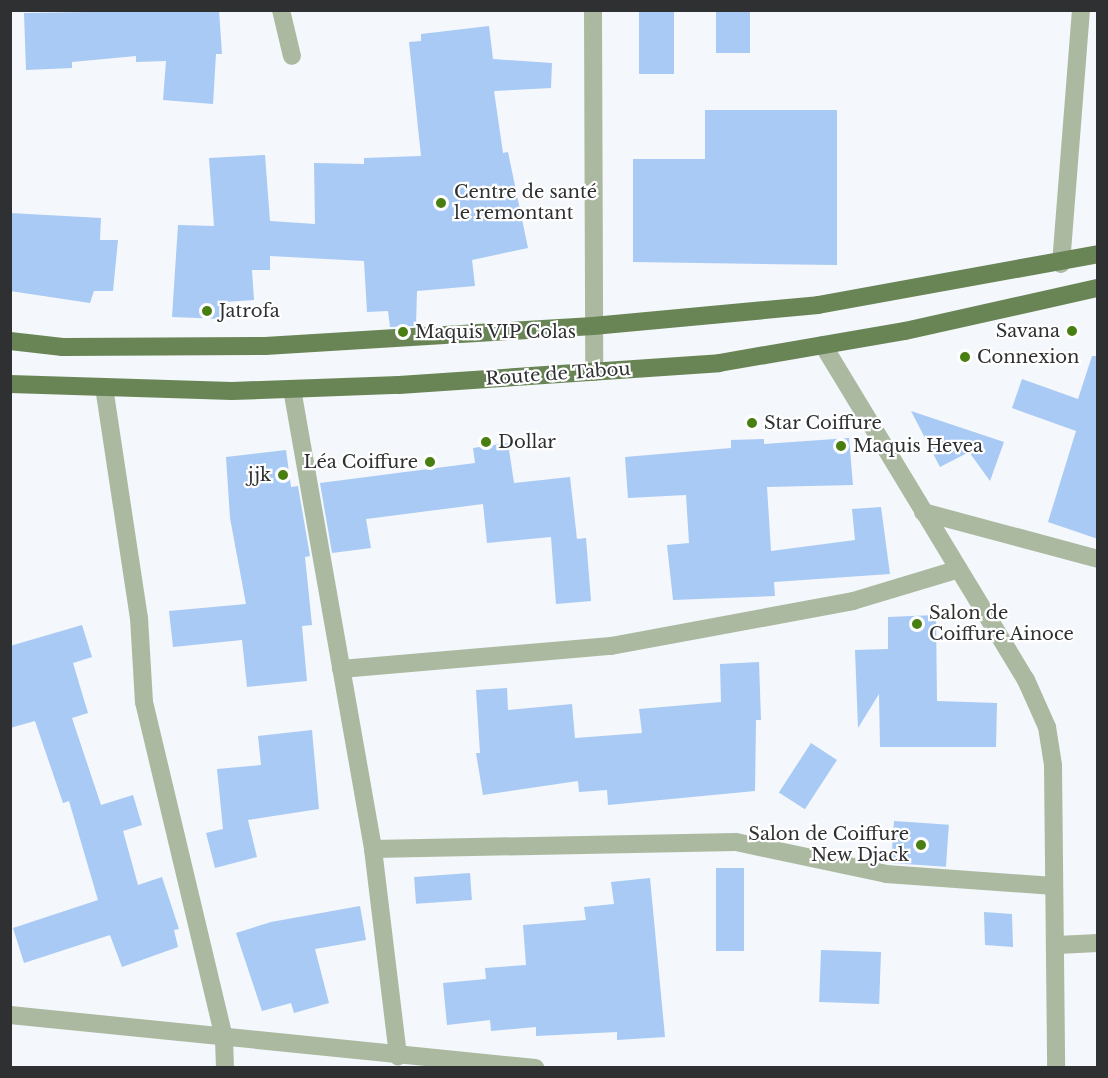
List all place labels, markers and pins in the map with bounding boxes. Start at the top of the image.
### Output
place label: Centre de santé le remontant [454,182,597,224]
marker: Centre de santé le remontant [432,194,450,212]
place label: Jatrofa [219,300,280,322]
marker: Jatrofa [200,304,214,318]
place label: Savana [996,320,1060,342]
place label: Maquis VIP Colas [415,321,577,343]
marker: Savana [1065,324,1079,338]
marker: Maquis VIP Colas [396,325,410,339]
place label: Connexion [977,346,1079,368]
marker: Connexion [958,350,972,364]
place label: Star Coiffure [764,412,882,434]
marker: Star Coiffure [745,416,759,430]
place label: Dollar [498,431,556,453]
marker: Dollar [479,435,493,449]
place label: Maquis Hevea [853,435,983,457]
marker: Maquis Hevea [834,439,848,453]
place label: Léa Coiffure [303,451,418,473]
marker: Léa Coiffure [423,455,437,469]
place label: jjk [248,464,271,486]
marker: jjk [276,468,290,482]
place label: Salon de Coiffure Ainoce [929,603,1075,646]
marker: Salon de Coiffure Ainoce [910,617,924,631]
place label: Salon de Coiffure New Djack [748,824,909,866]
marker: Salon de Coiffure New Djack [914,838,928,852]

